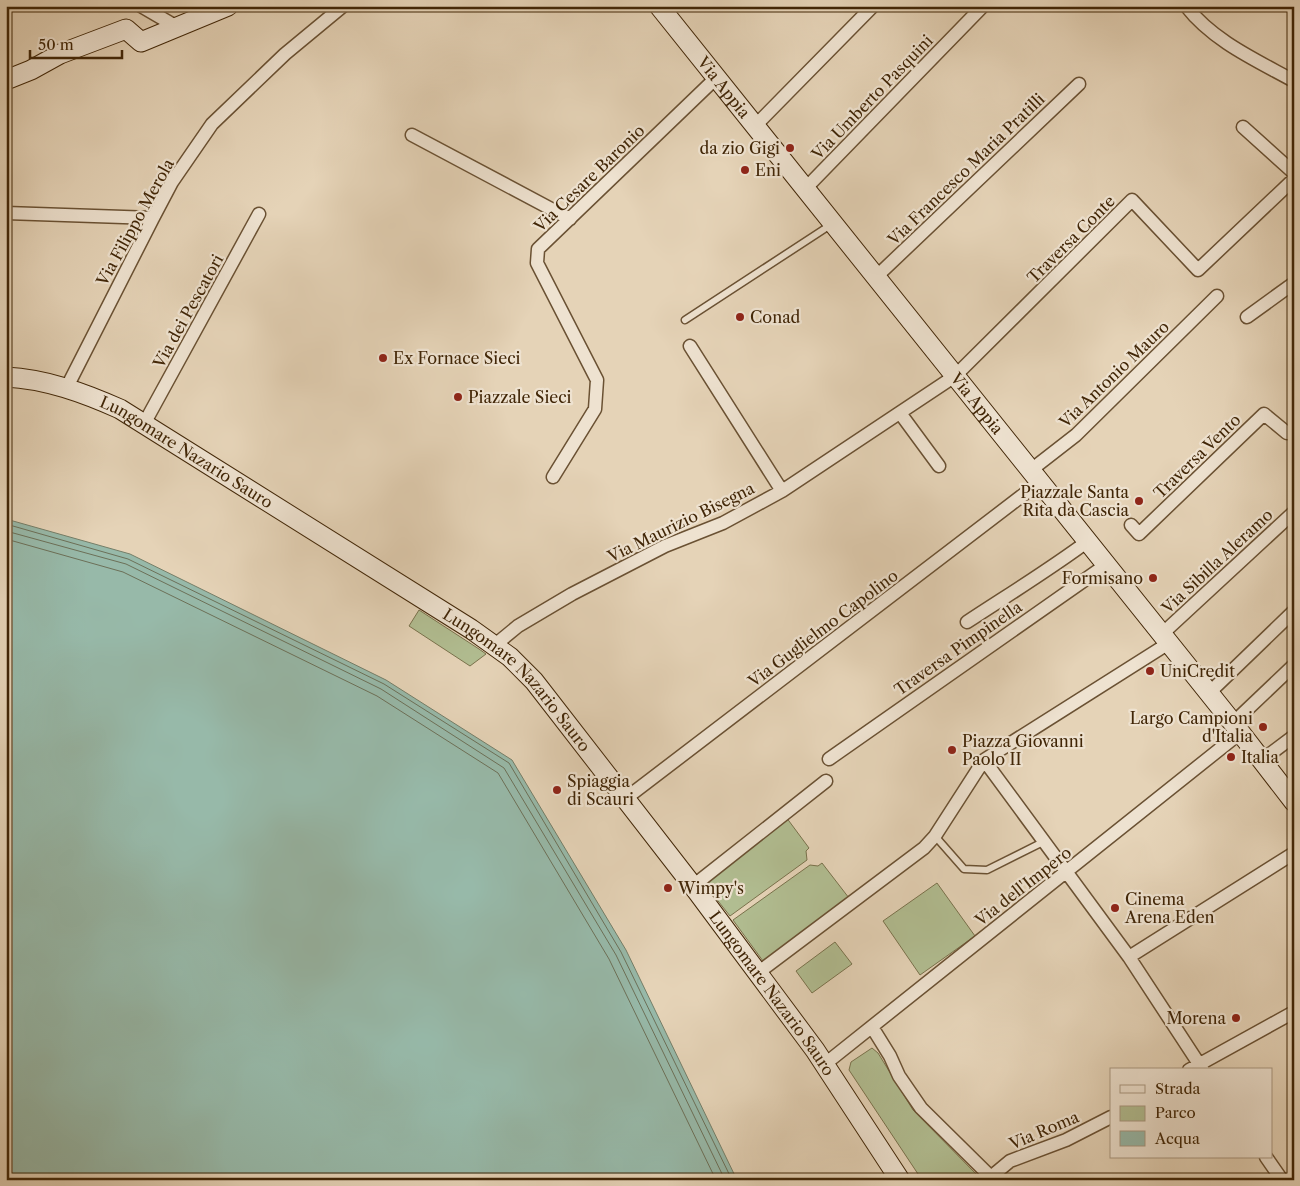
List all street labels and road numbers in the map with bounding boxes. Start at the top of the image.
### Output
street label: Via Umberto Pasquini [807,30,937,164]
street label: Via Appia [693,52,755,122]
street label: Via Francesco Maria Pratilli [883,89,1049,250]
street label: Via Cesare Baronio [529,120,649,237]
street label: Via Filippo Merola [91,155,178,290]
street label: Traversa Conte [1023,191,1119,287]
street label: Via dei Pescatori [148,251,228,372]
street label: Via Antonio Mauro [1054,316,1173,432]
street label: Via Appia [946,368,1008,439]
street label: Lungomare Nazario Sauro [97,392,277,512]
street label: Traversa Vento [1149,409,1245,502]
street label: Via Maurizio Bisegna [603,478,758,567]
street label: Via Sibilla Aleramo [1157,504,1277,618]
street label: Via Guglielmo Capolino [743,565,902,691]
street label: Traversa Pimpinella [890,596,1026,700]
street label: Lungomare Nazario Sauro [439,604,595,756]
street label: Via dell'Impero [970,842,1075,930]
street label: Lungomare Nazario Sauro [705,907,839,1080]
street label: Via Roma [1005,1106,1082,1154]

